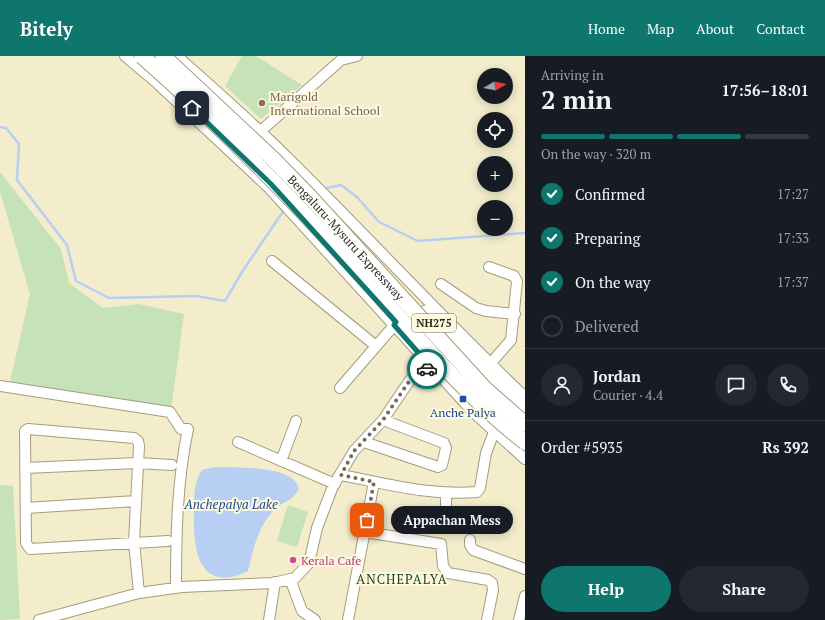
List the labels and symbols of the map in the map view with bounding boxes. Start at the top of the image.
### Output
north arrow [477,68,513,104]
place label: Marigold International School [270,89,380,118]
pin [175,91,209,125]
marker: Marigold International School [257,98,267,108]
street label: Bengaluru-Mysuru Expressway [285,172,408,304]
road number: NH275 [412,314,456,332]
courier [407,349,447,389]
marker: Anche Palya [458,394,468,404]
place label: Anche Palya [430,405,496,420]
water label: Anchepalya Lake [183,495,278,513]
pin [350,503,384,537]
callout: Appachan Mess [391,506,513,534]
place label: Kerala Cafe [301,553,361,568]
marker: Kerala Cafe [288,555,298,565]
district label: ANCHEPALYA [356,570,448,588]

